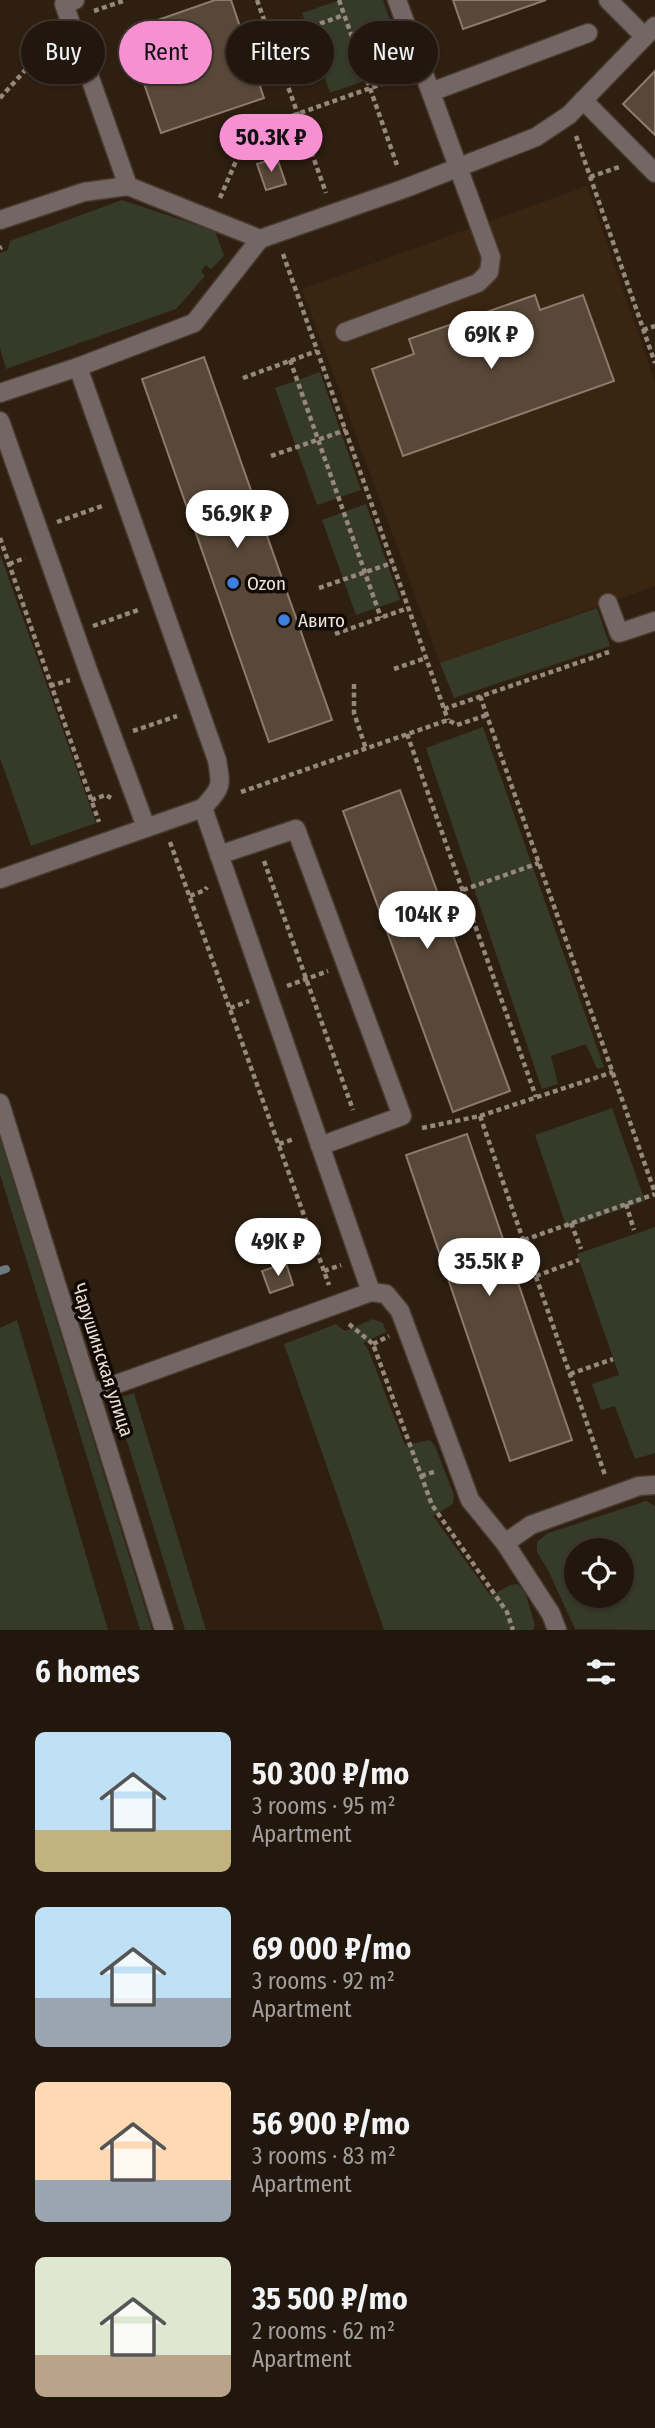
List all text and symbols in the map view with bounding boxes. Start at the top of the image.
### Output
chip: Buy [21,21,105,84]
chip: Rent [119,21,212,84]
chip: Filters [226,21,334,84]
chip: New [348,21,438,84]
pin: 50.3K ₽ [206,114,336,174]
text: 50.3K ₽ [236,123,306,151]
pin: 69K ₽ [442,312,540,371]
text: 69K ₽ [464,320,518,348]
pin: 56.9K ₽ [172,490,302,550]
text: 56.9K ₽ [202,499,272,527]
place label: Ozon [247,572,286,595]
marker: Ozon [225,575,241,591]
place label: Авито [298,609,345,632]
marker: Авито [276,612,292,628]
pin: 104K ₽ [370,892,484,951]
text: 104K ₽ [395,900,459,928]
pin: 49K ₽ [229,1218,327,1278]
text: 49K ₽ [251,1227,305,1255]
pin: 35.5K ₽ [424,1238,554,1298]
text: 35.5K ₽ [454,1247,524,1275]
street label: Чарушинская улица [67,1281,139,1439]
map controls [564,1538,634,1608]
button: locate [564,1538,634,1608]
icon: filters [582,1653,620,1691]
text: 6 homes [35,1654,140,1690]
text: 50 300 ₽/mo [252,1756,409,1792]
icon: home [91,1760,175,1844]
text: 3 rooms · 95 m² [252,1792,396,1820]
text: Apartment [252,1820,352,1848]
text: 69 000 ₽/mo [252,1931,411,1967]
icon: home [91,1935,175,2019]
text: 3 rooms · 92 m² [252,1967,395,1995]
text: Apartment [252,1995,352,2023]
text: 56 900 ₽/mo [252,2106,410,2142]
icon: home [91,2110,175,2194]
text: 3 rooms · 83 m² [252,2142,396,2170]
text: Apartment [252,2170,352,2198]
text: 35 500 ₽/mo [252,2281,408,2317]
icon: home [91,2285,175,2369]
text: 2 rooms · 62 m² [252,2317,395,2345]
text: Apartment [252,2345,352,2373]

